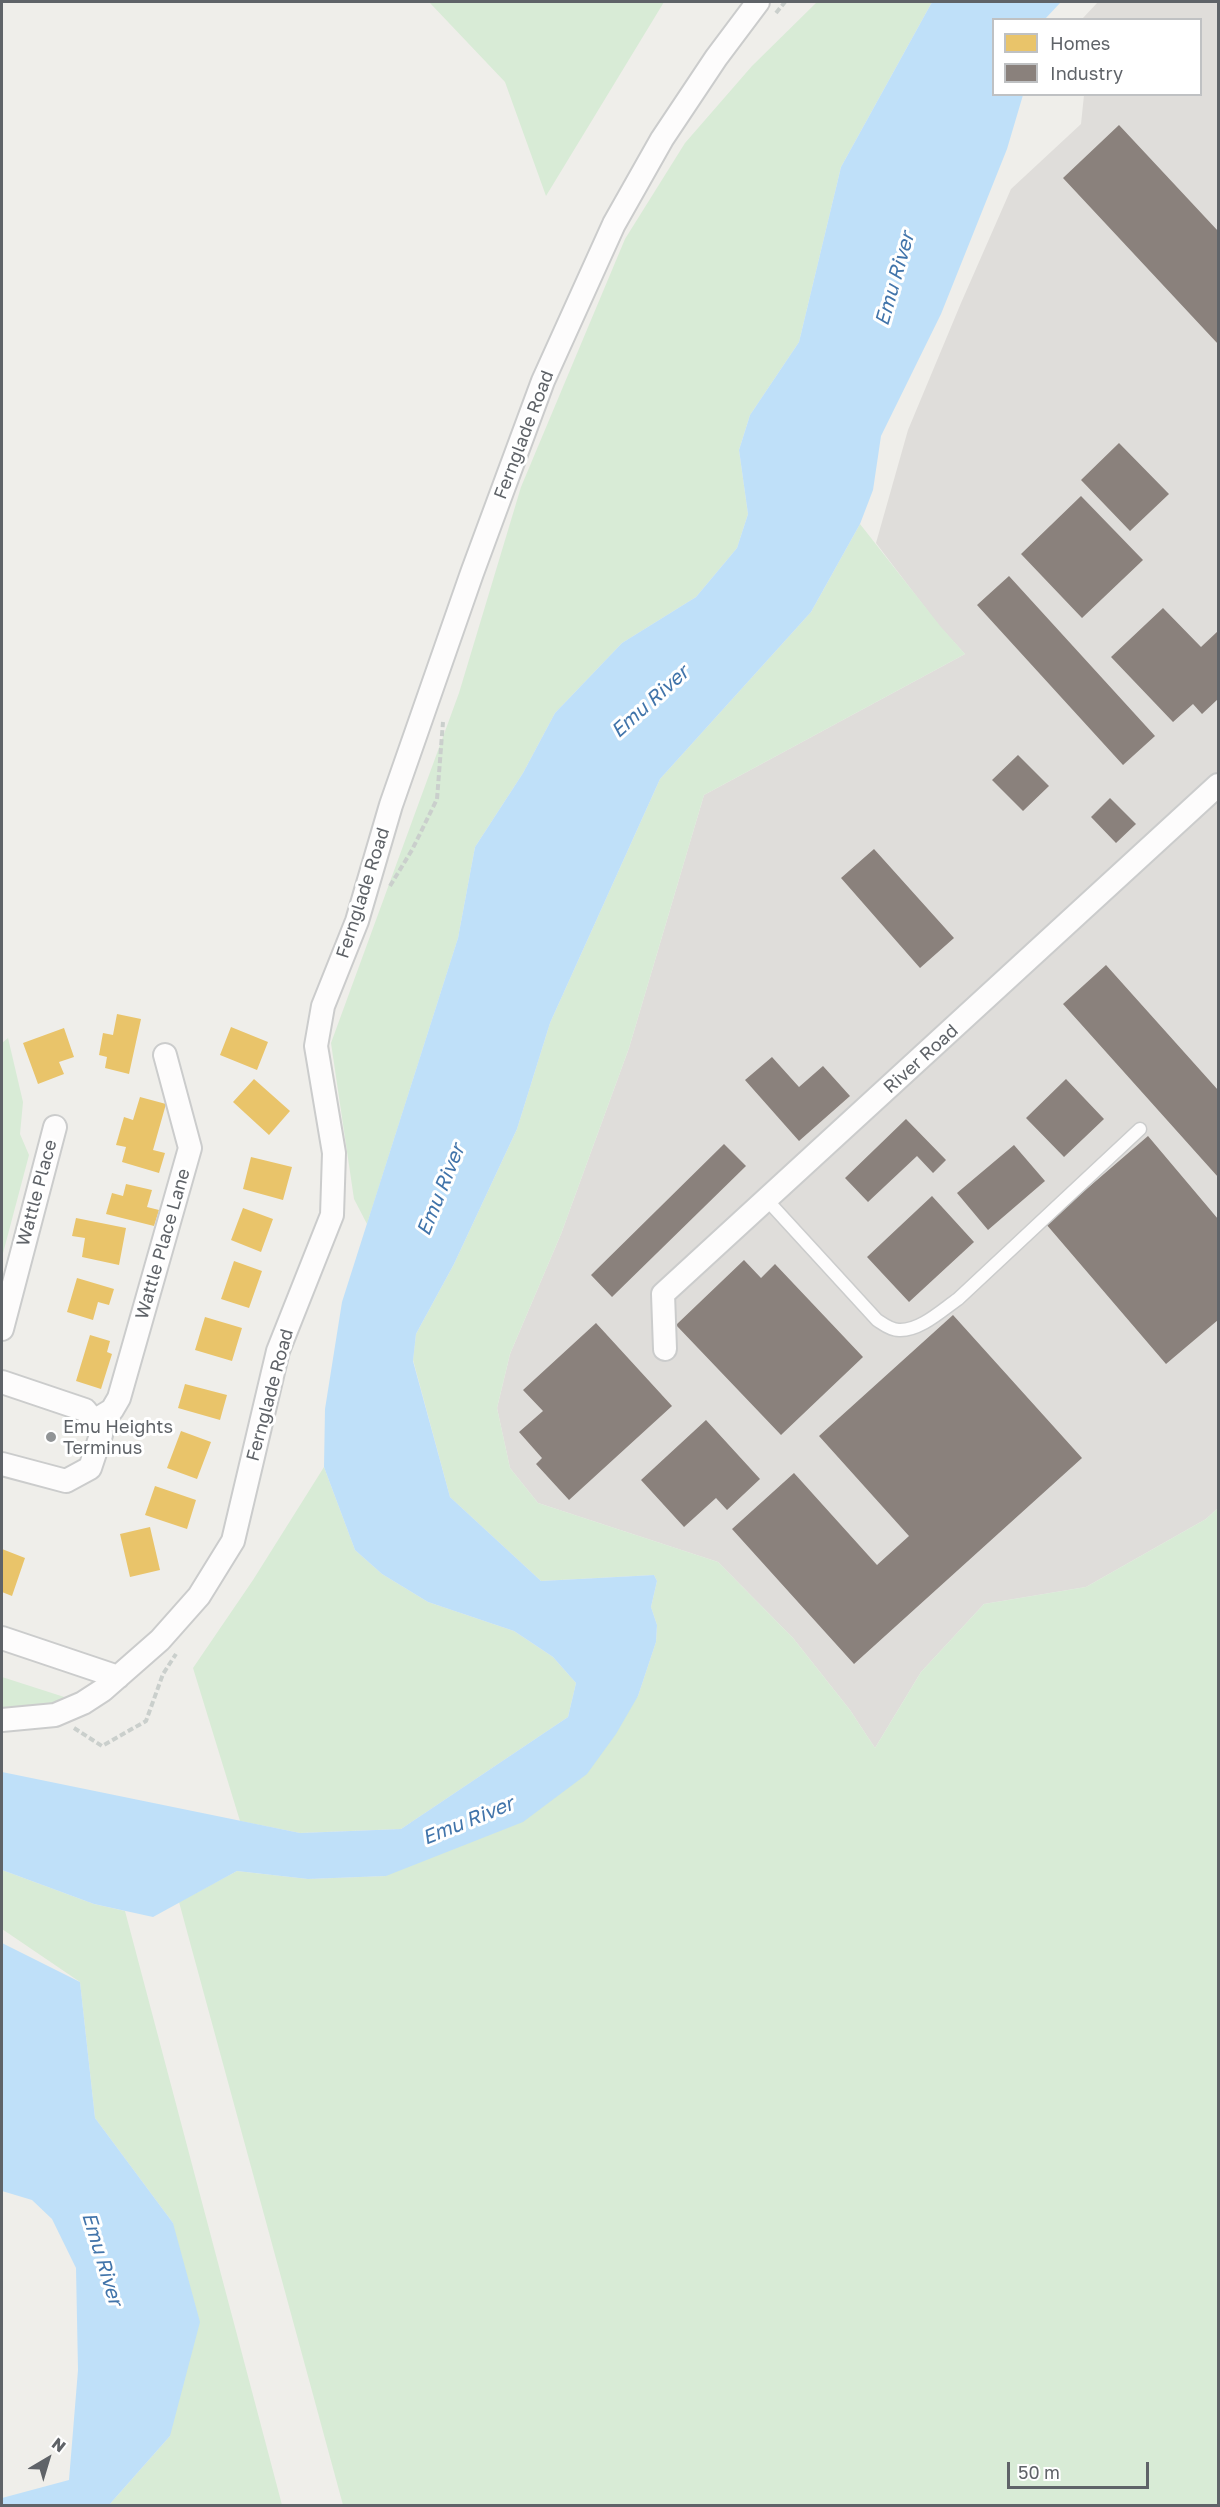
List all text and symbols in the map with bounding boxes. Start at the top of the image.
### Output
legend [992,18,1202,96]
text: Homes [1050,32,1110,54]
text: Industry [1050,62,1123,84]
water label: Emu River [870,229,920,329]
street label: Fernglade Road [490,368,558,502]
water label: Emu River [606,661,694,743]
street label: Fernglade Road [332,825,394,961]
street label: River Road [879,1020,963,1098]
street label: Wattle Place [12,1137,62,1249]
water label: Emu River [412,1141,470,1239]
street label: Wattle Place Lane [131,1166,195,1322]
street label: Fernglade Road [242,1326,298,1464]
place label: Emu Heights Terminus [63,1416,173,1458]
marker: Emu Heights Terminus [44,1430,58,1444]
water label: Emu River [419,1792,517,1850]
water label: Emu River [76,2210,128,2308]
north arrow [18,2429,78,2489]
text: N [48,2433,70,2456]
scale bar [1010,2450,1152,2488]
text: 50 m [1018,2461,1060,2483]

